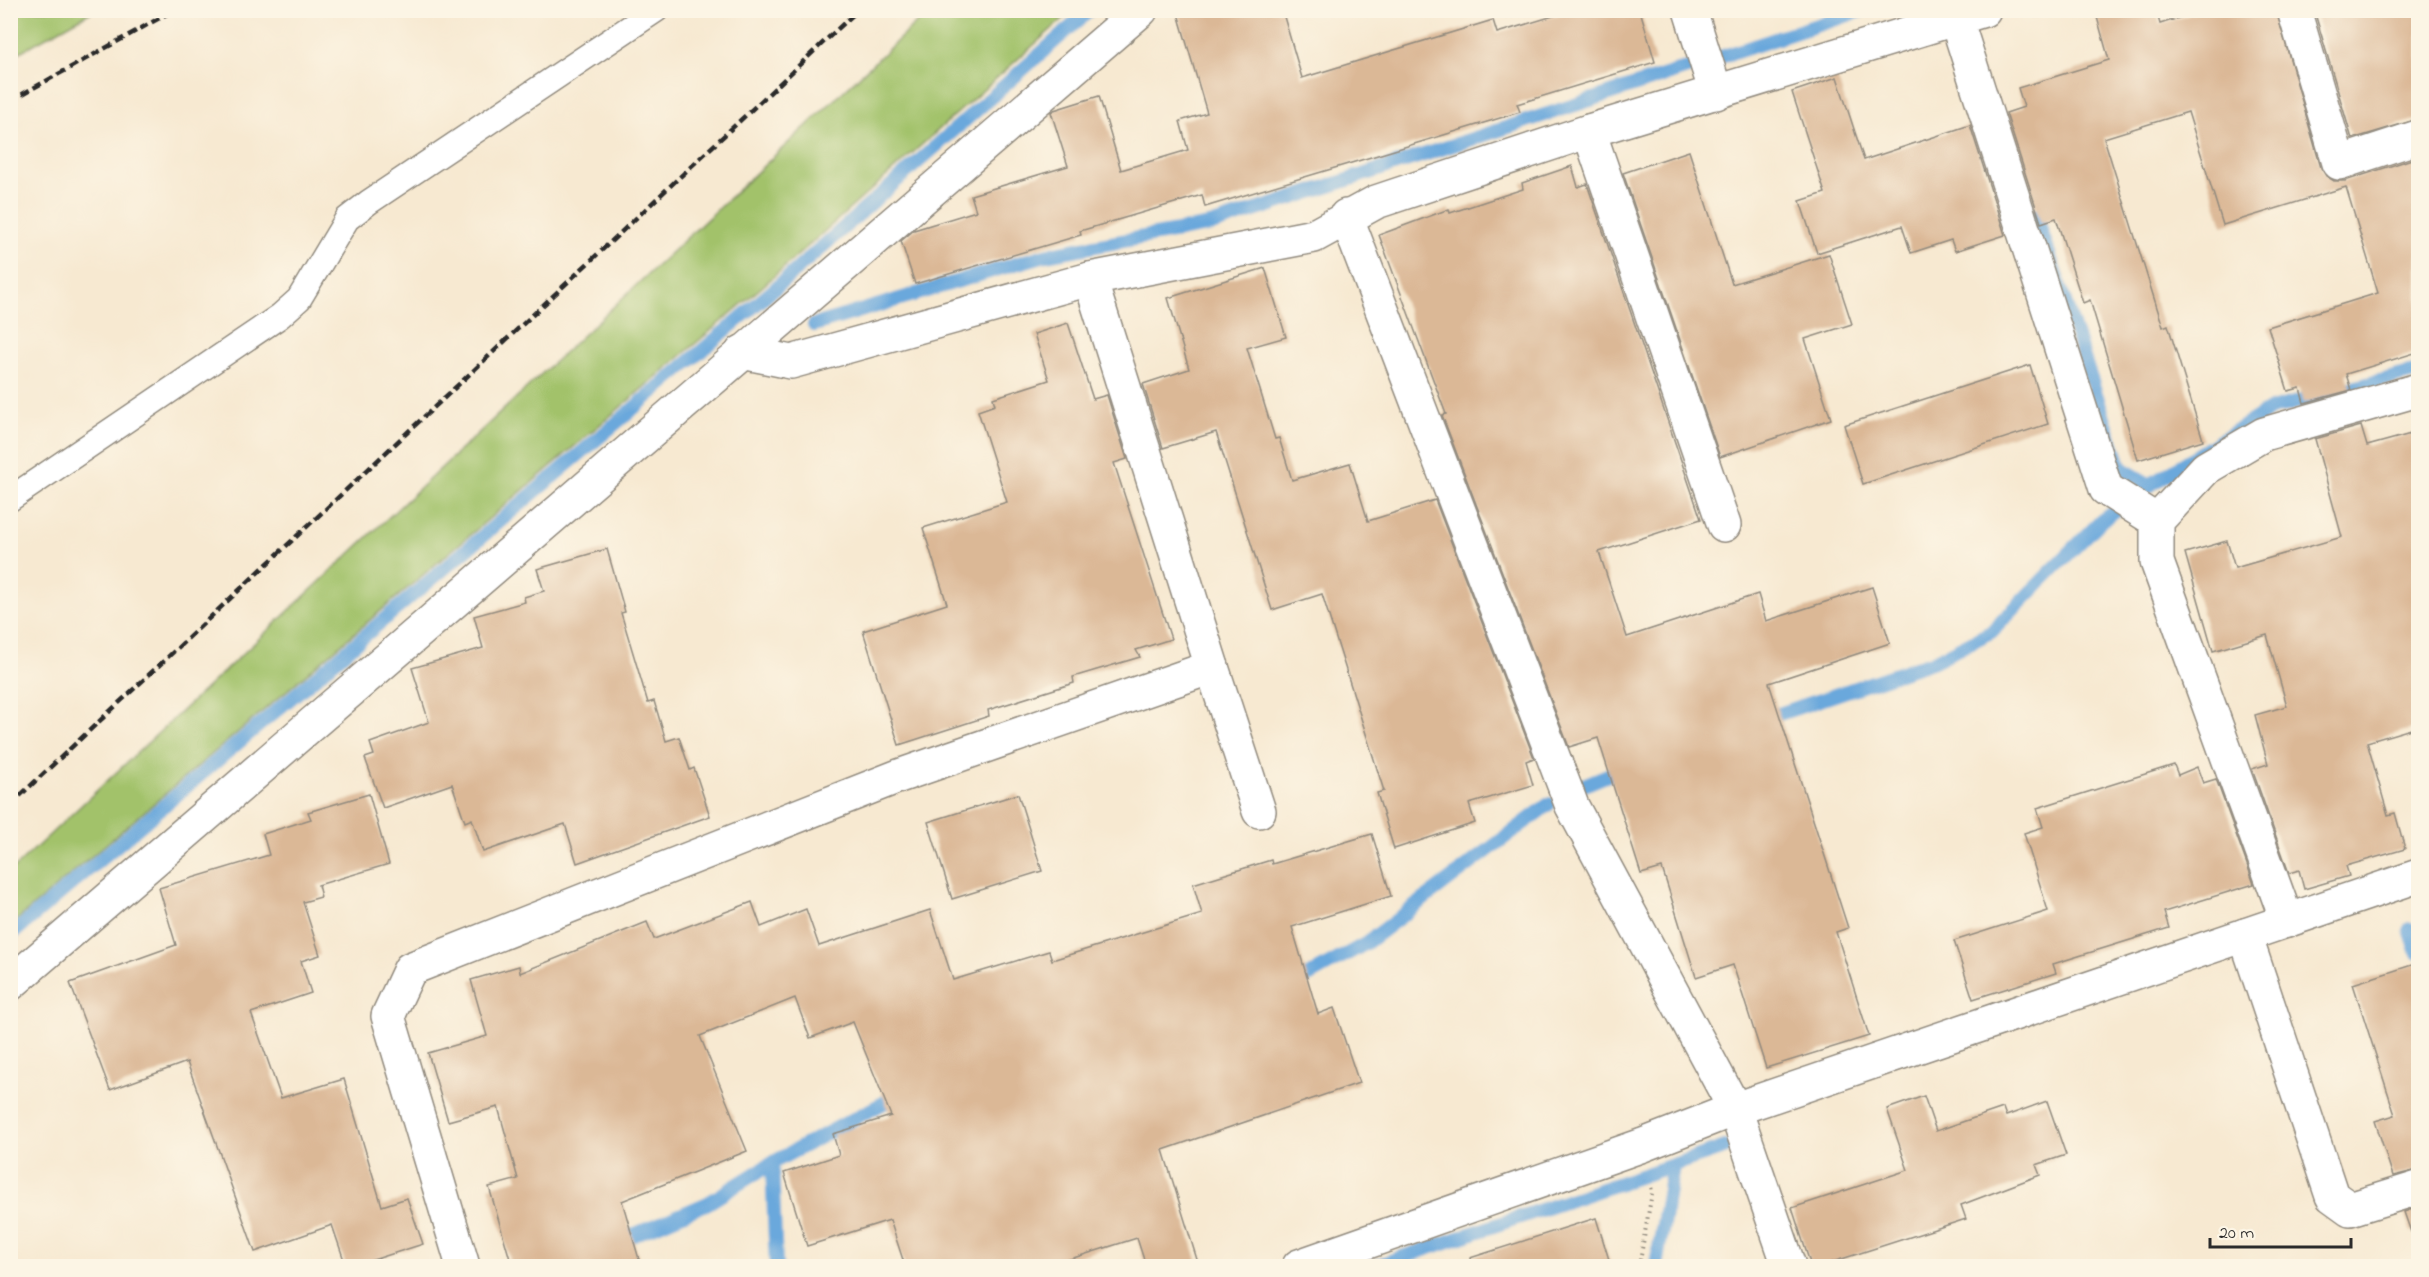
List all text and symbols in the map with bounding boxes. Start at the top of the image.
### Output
scale bar [2210,1211,2351,1249]
text: 20 m [2219,1221,2254,1247]

